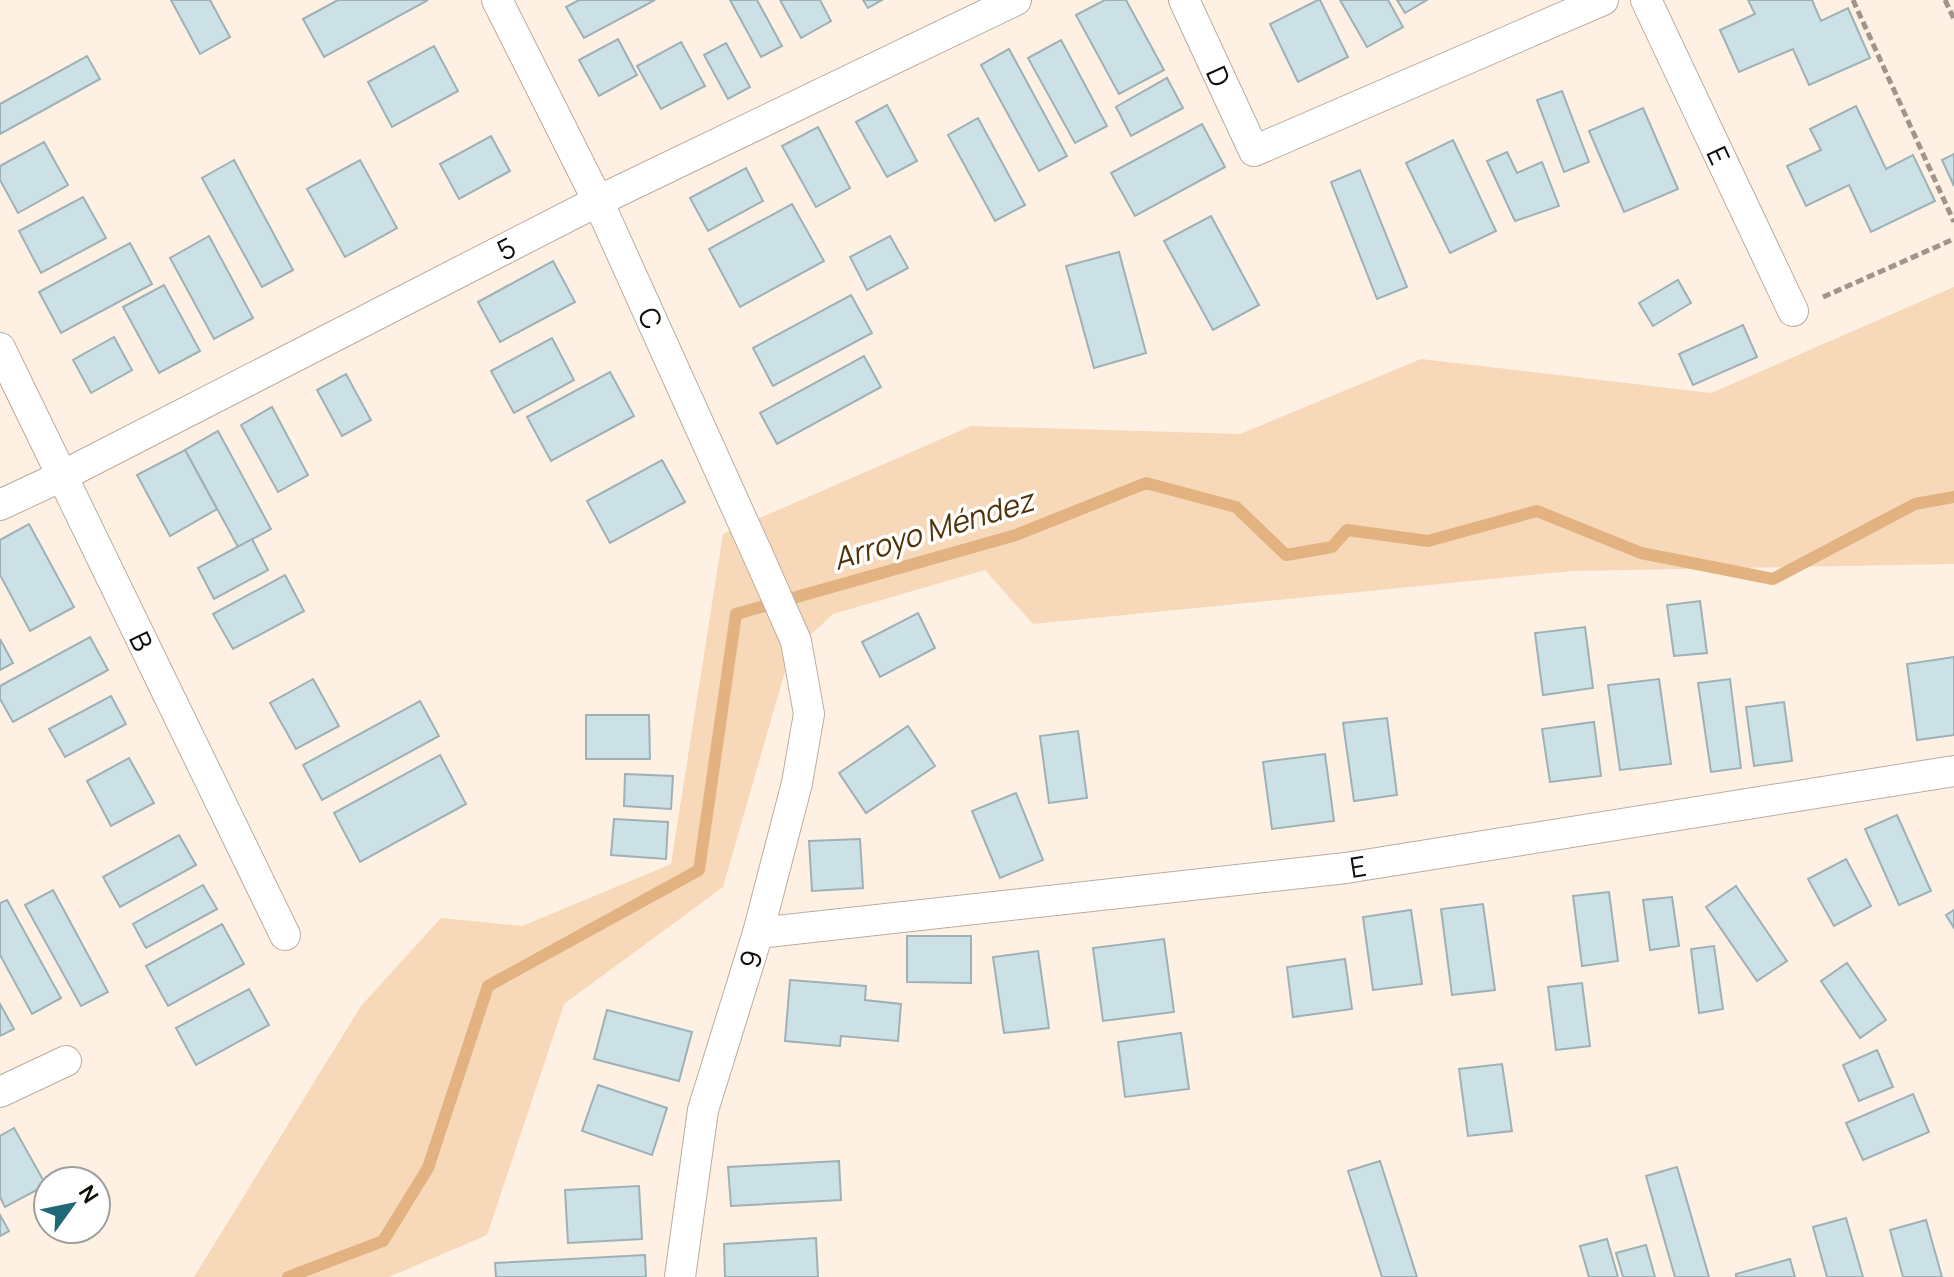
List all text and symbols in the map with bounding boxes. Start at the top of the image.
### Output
street label: D [1198,60,1240,92]
street label: E [1698,140,1740,170]
street label: 5 [490,227,522,269]
street label: C [630,301,672,335]
water label: Arroyo Méndez [828,478,1041,579]
street label: B [121,625,163,657]
street label: E [1347,846,1369,886]
street label: 9 [729,945,771,973]
north arrow [32,1165,112,1245]
text: N [72,1179,106,1209]

